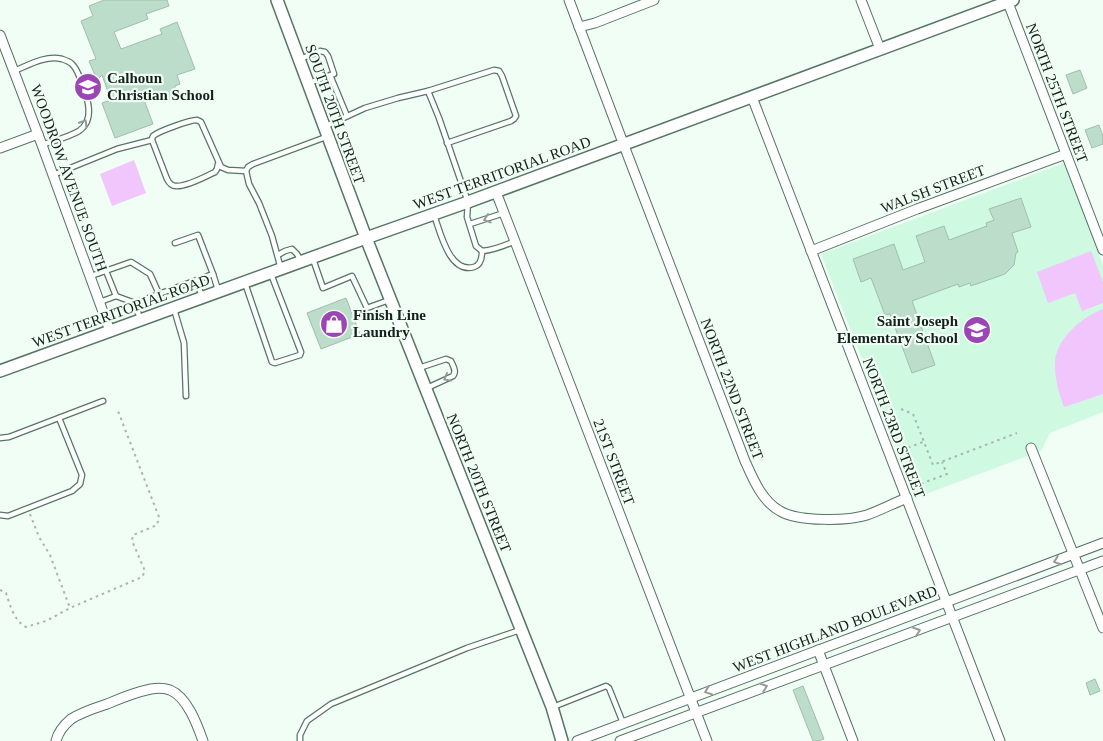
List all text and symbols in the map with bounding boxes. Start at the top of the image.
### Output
street label: NORTH 25TH STREET [1023,21,1091,165]
street label: SOUTH 20TH STREET [302,42,368,186]
place label: Calhoun Christian School [107,70,214,103]
school or university icon: Calhoun Christian School [73,72,103,102]
street label: WOODROW AVENUE SOUTH [28,82,110,274]
one-way arrow [78,119,87,129]
street label: WEST TERRITORIAL ROAD [411,133,593,213]
street label: WALSH STREET [879,162,987,216]
one-way arrow [483,213,491,223]
street label: WEST TERRITORIAL ROAD [30,271,212,351]
place label: Finish Line Laundry [353,307,426,340]
shop icon: Finish Line Laundry [319,309,349,339]
place label: Saint Joseph Elementary School [837,313,959,346]
school or university icon: Saint Joseph Elementary School [962,315,992,345]
street label: NORTH 22ND STREET [698,316,766,462]
street label: NORTH 23RD STREET [860,356,928,500]
one-way arrow [443,372,452,382]
street label: NORTH 20TH STREET [444,411,514,555]
street label: 21ST STREET [590,417,638,507]
one-way arrow [1054,555,1062,565]
street label: WEST HIGHLAND BOULEVARD [730,582,940,675]
one-way arrow [912,627,920,637]
one-way arrow [760,683,768,693]
one-way arrow [705,685,713,695]

